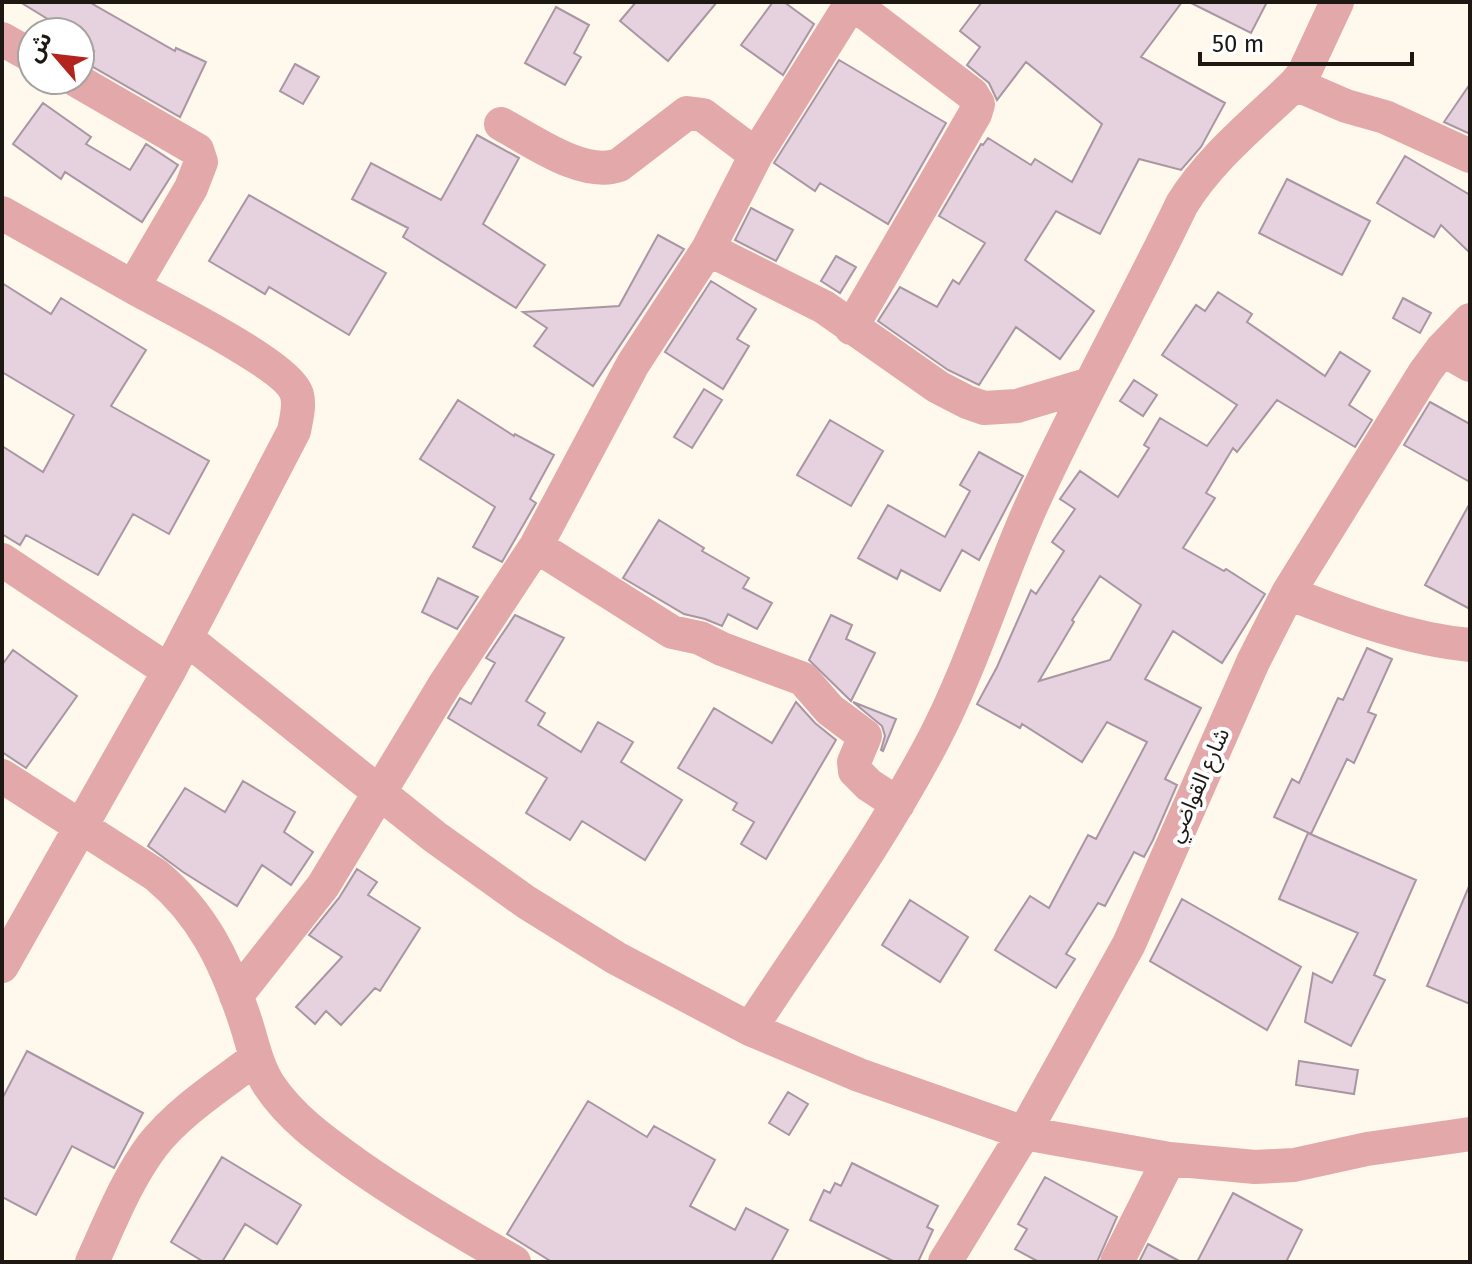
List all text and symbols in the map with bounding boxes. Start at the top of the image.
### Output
north arrow [16,16,96,96]
scale bar [1200,16,1412,66]
text: ش [20,27,58,66]
text: 50 m [1212,30,1264,58]
street label: شارع القواضي [1161,724,1238,848]

